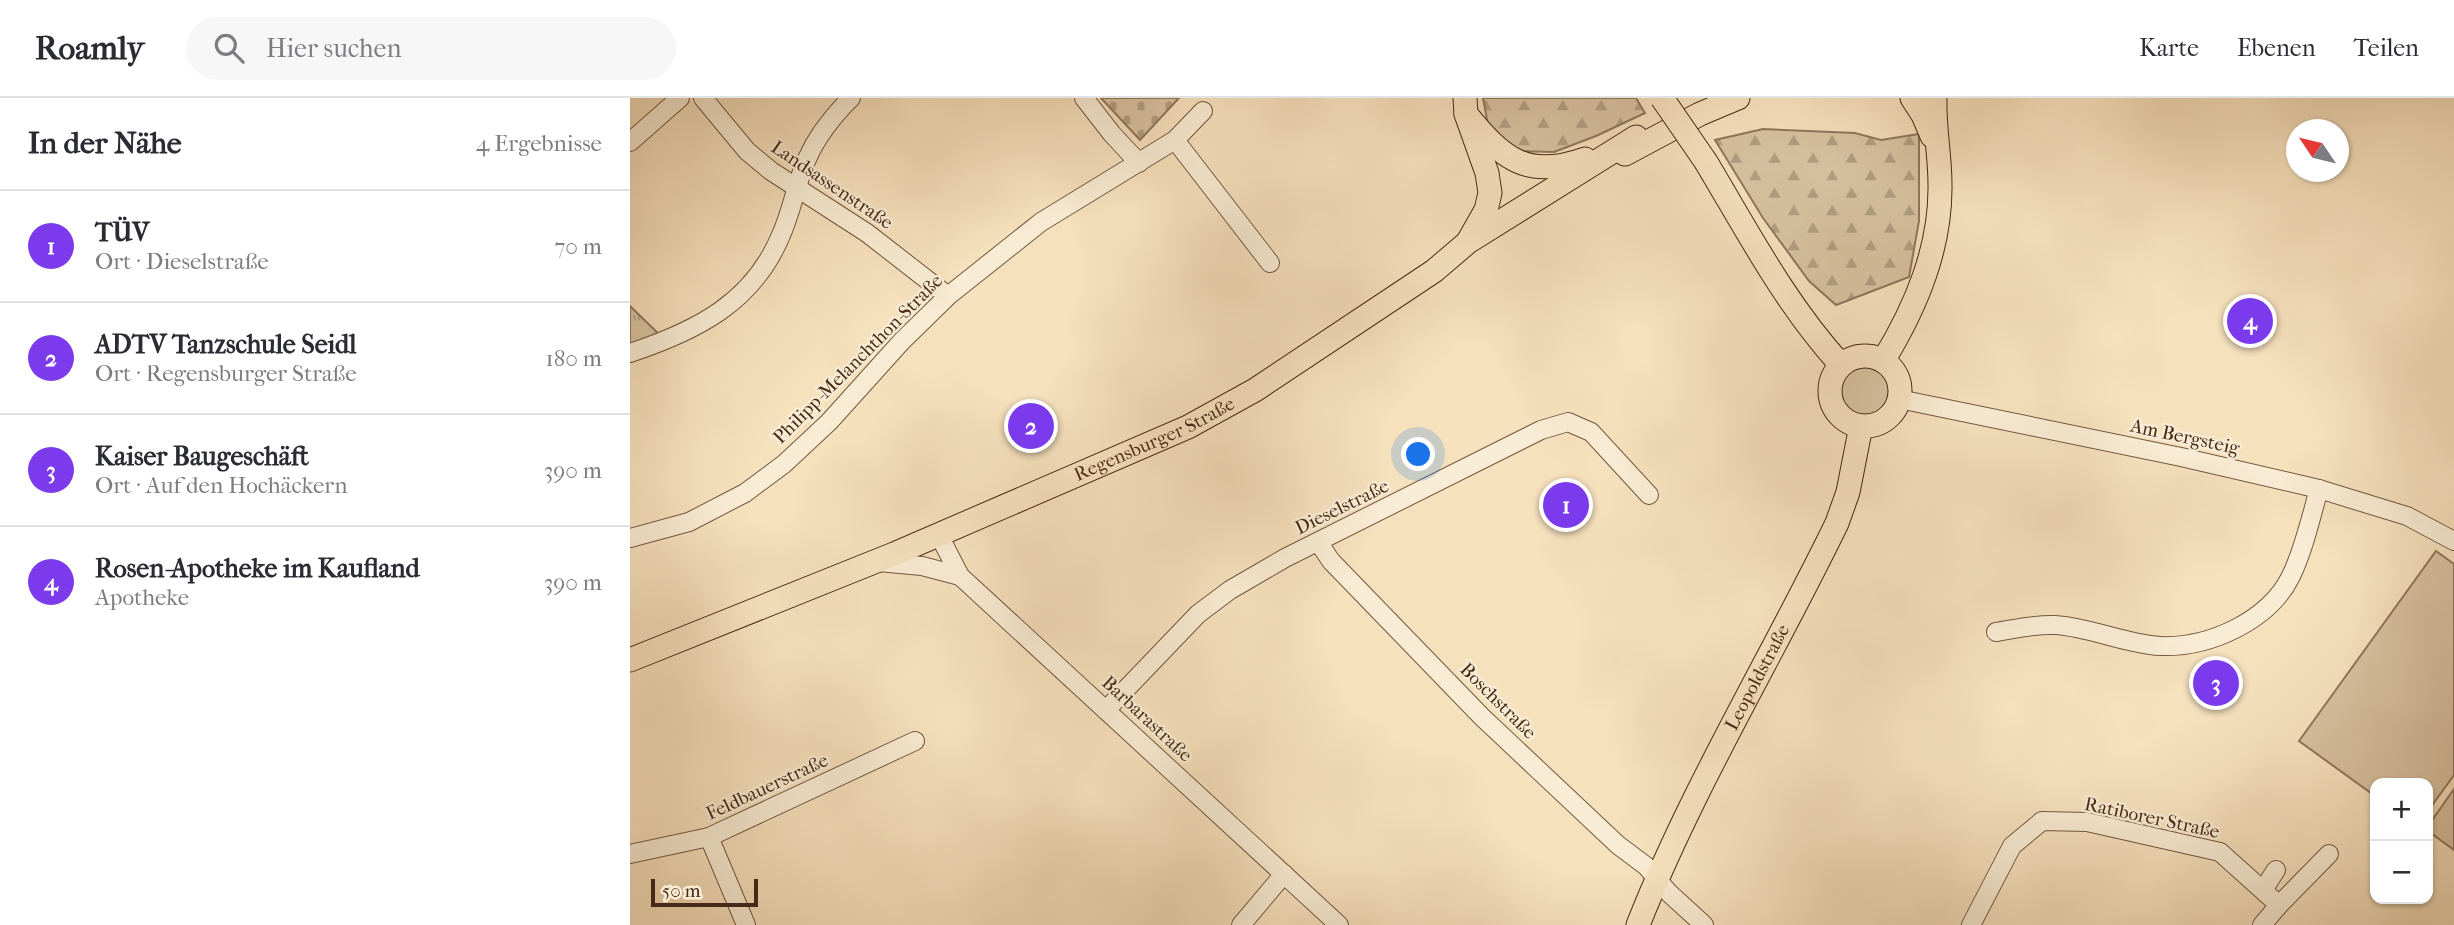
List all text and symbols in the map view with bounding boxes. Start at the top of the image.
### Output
search box [186,17,676,80]
text: Roamly [35,29,144,68]
icon: search [210,29,248,67]
text: Hier suchen [266,33,402,64]
text: Karte [2139,34,2199,62]
text: Ebenen [2237,34,2316,62]
text: Teilen [2354,34,2419,62]
north arrow [2286,119,2349,182]
text: In der Nähe [28,126,182,161]
text: 4 Ergebnisse [476,130,602,157]
street label: Landsassenstraße [767,136,897,234]
text: TÜV [95,217,149,248]
text: 1 [47,233,55,260]
text: 70 m [554,233,602,260]
text: Ort · Dieselstraße [95,248,269,275]
street label: Philipp-Melanchthon-Straße [769,270,947,448]
pin: 4 [2227,295,2273,347]
text: ADTV Tanzschule Seidl [95,329,356,360]
text: 2 [45,345,57,372]
text: 180 m [545,345,602,372]
text: Ort · Regensburger Straße [95,360,357,387]
street label: Regensburger Straße [1071,393,1238,486]
pin: 2 [1008,400,1054,452]
street label: Am Bergsteig [2127,414,2242,459]
your location [1401,437,1435,471]
text: Kaiser Baugeschäft [95,441,309,472]
text: 3 [46,457,56,484]
text: 390 m [544,457,602,484]
text: Ort · Auf den Hochäckern [95,472,348,499]
street label: Dieselstraße [1292,475,1392,539]
pin: 1 [1543,479,1589,531]
text: Rosen-Apotheke im Kaufland [95,553,420,584]
text: 4 [44,569,58,596]
text: 390 m [544,569,602,596]
text: Apotheke [95,584,189,611]
street label: Leopoldstraße [1720,621,1794,734]
pin: 3 [2193,657,2239,709]
street label: Boschstraße [1455,658,1541,744]
street label: Barbarastraße [1097,672,1197,766]
street label: Feldbauerstraße [702,749,832,825]
map controls [2370,778,2433,904]
button: + [2370,778,2433,841]
street label: Ratiborer Straße [2083,793,2221,843]
button: − [2370,841,2433,904]
scale bar [651,876,758,908]
text: 50 m [662,880,701,902]

